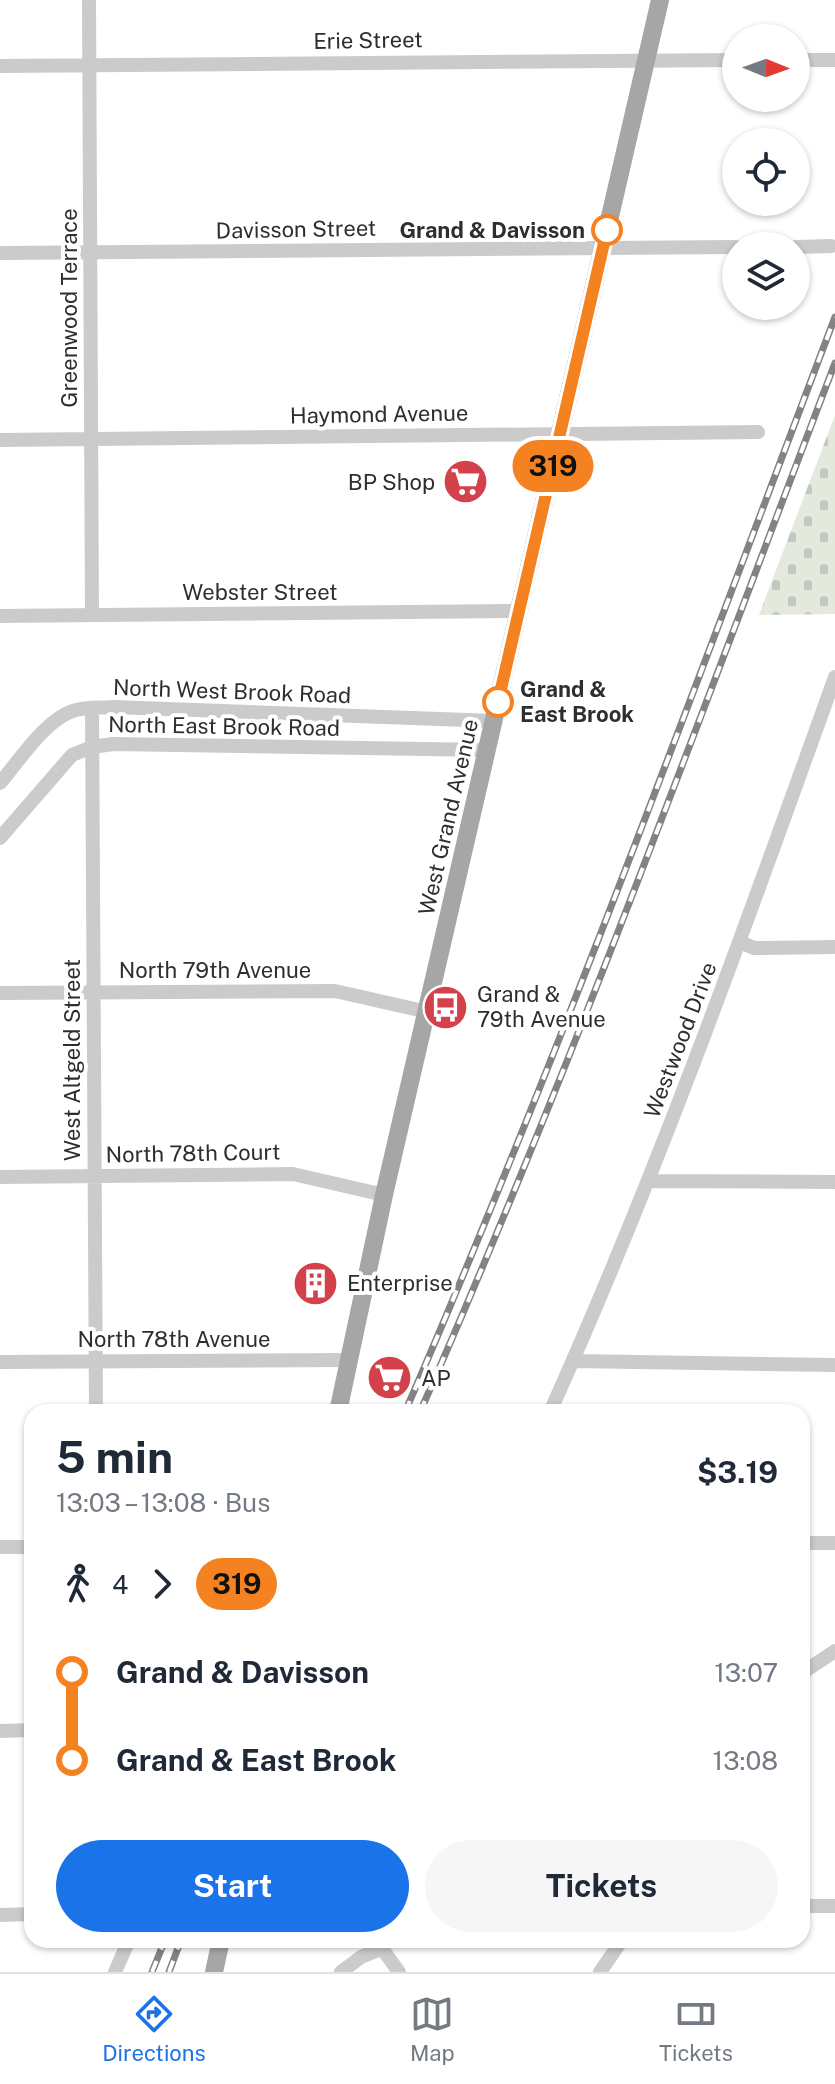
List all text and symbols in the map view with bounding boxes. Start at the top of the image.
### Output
north arrow [722,24,810,112]
map controls [722,24,810,320]
street label: Erie Street [313,26,423,54]
button: locate [722,128,810,216]
street label: Greenwood Terrace [56,208,82,408]
street label: Davisson Street [215,215,377,243]
marker: Grand & Davisson [592,215,622,245]
place label: Grand & Davisson [399,217,585,243]
button: layers [722,232,810,320]
street label: Haymond Avenue [290,399,468,429]
line badge: 319 [507,440,599,492]
text: 319 [528,449,578,482]
supermarket icon: BP Shop [442,458,490,506]
place label: BP Shop [348,469,435,495]
street label: Webster Street [182,579,338,605]
street label: North West Brook Road [112,674,352,708]
place label: Grand & East Brook [520,676,634,727]
marker: Grand & East Brook [483,687,513,717]
street label: North East Brook Road [108,711,340,741]
street label: West Grand Avenue [413,716,483,918]
street label: North 79th Avenue [119,957,311,983]
street label: Westwood Drive [638,958,722,1122]
street label: West Altgeld Street [59,959,85,1161]
place label: Grand & 79th Avenue [477,981,606,1032]
bus stop icon: Grand & 79th Avenue [422,983,470,1031]
street label: North 78th Court [105,1138,281,1168]
building icon: Enterprise [292,1259,340,1307]
place label: Enterprise [347,1270,453,1296]
street label: North 78th Avenue [78,1326,270,1352]
supermarket icon: AP [366,1354,414,1402]
place label: AP [421,1365,451,1391]
text: 5 min [56,1431,173,1483]
text: $3.19 [697,1454,778,1490]
text: 13:03 – 13:08 · Bus [56,1487,270,1518]
icon: walk [56,1562,100,1606]
icon: forward [140,1562,184,1606]
text: 319 [212,1567,261,1600]
text: 4 [112,1569,128,1600]
text: Grand & Davisson [116,1654,369,1690]
text: 13:07 [714,1657,778,1688]
text: Grand & East Brook [116,1742,396,1778]
text: 13:08 [713,1745,778,1776]
button: Start [56,1840,409,1932]
button: Tickets [425,1840,778,1932]
tab: Directions [102,1992,206,2066]
tab: Map [410,1992,455,2066]
tab: Tickets [659,1992,733,2066]

